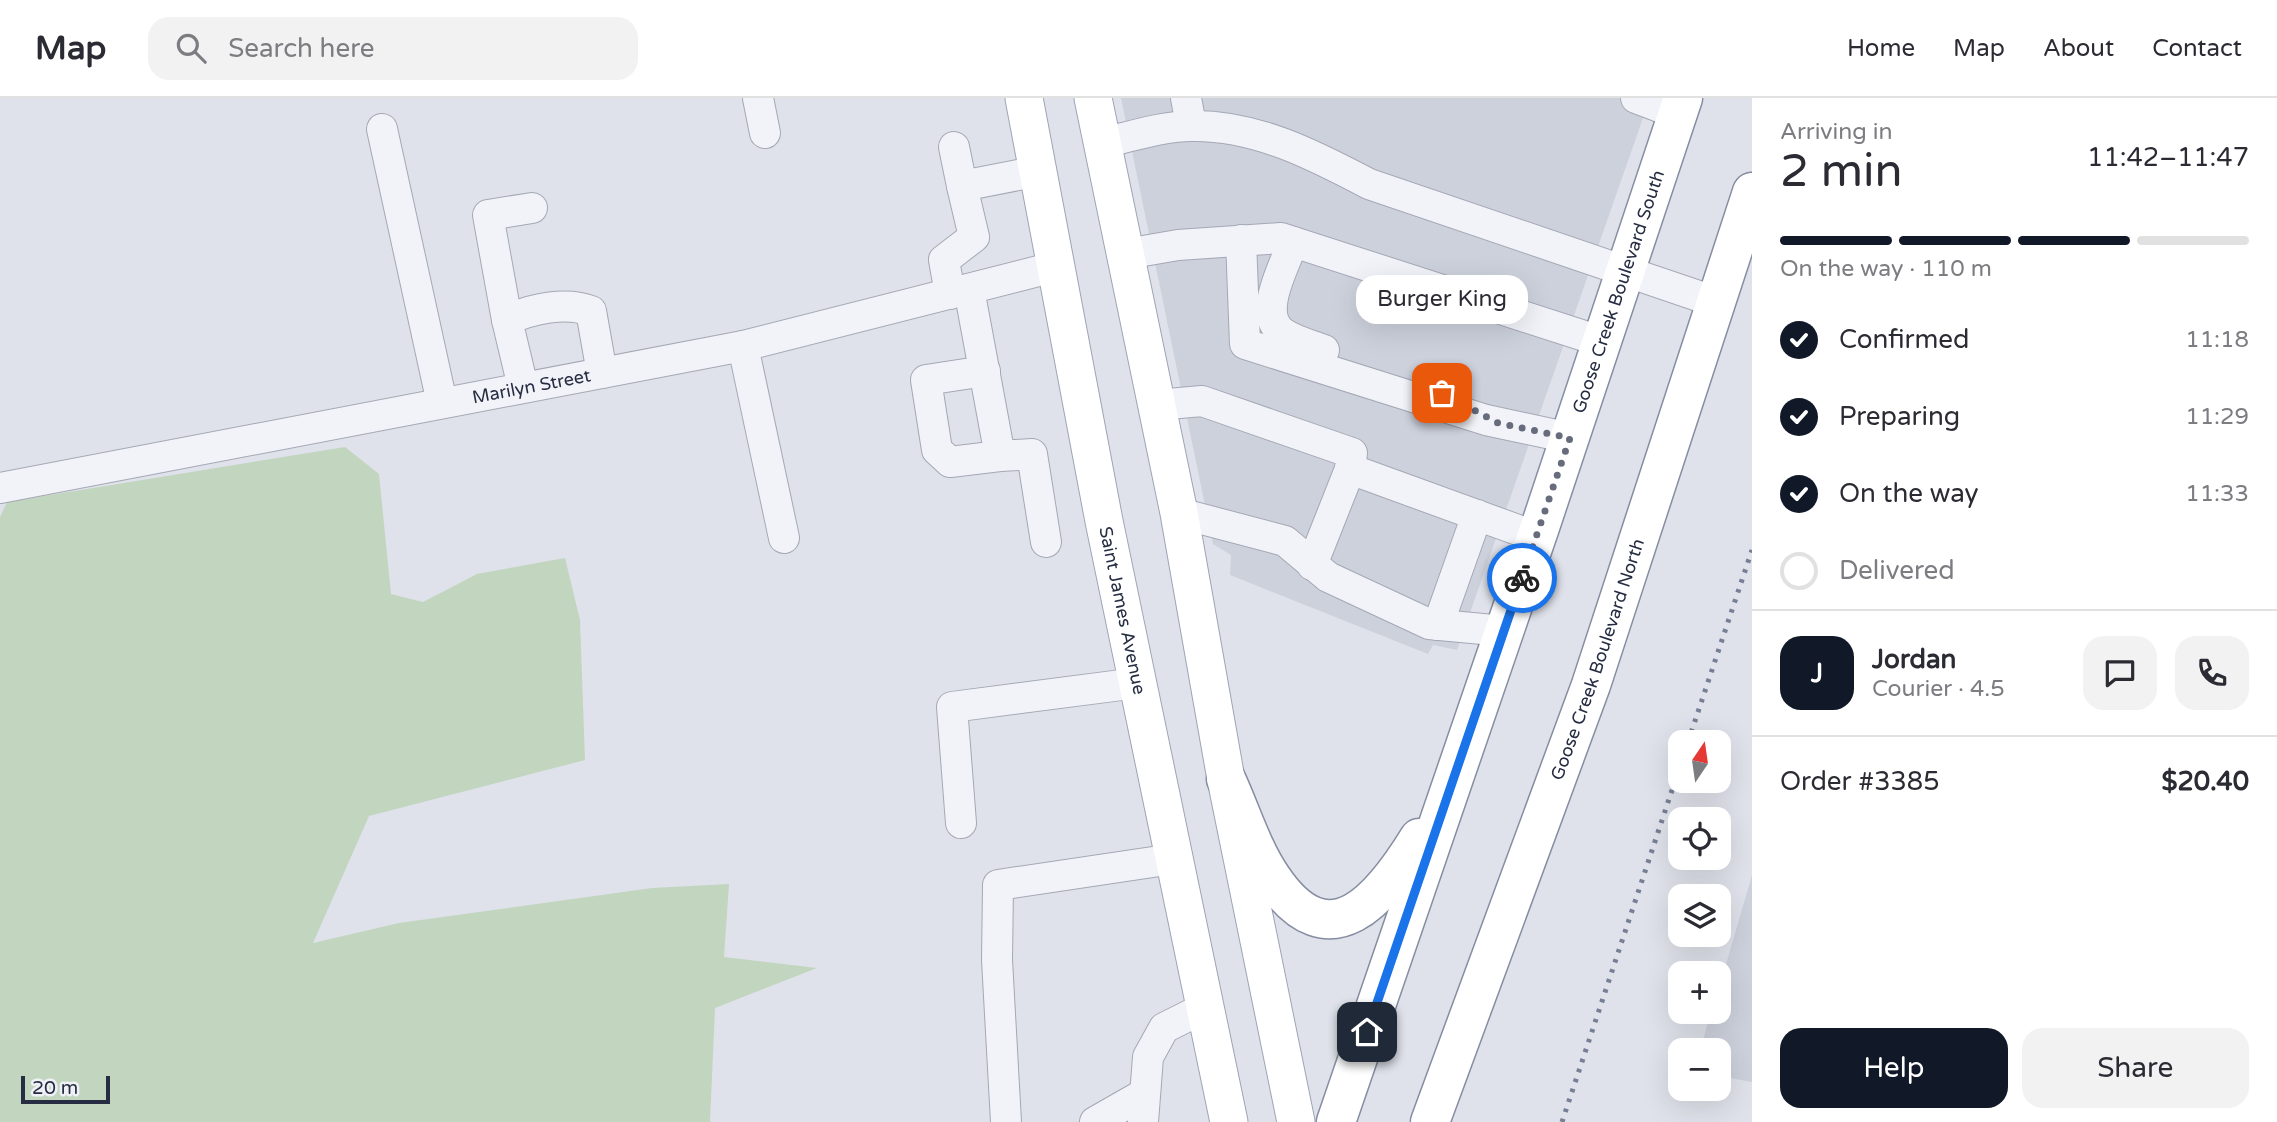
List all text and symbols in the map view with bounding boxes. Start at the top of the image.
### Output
search box [148,17,638,80]
text: Map [35,29,106,68]
icon: search [172,29,210,67]
text: Search here [228,33,374,64]
text: Home [1847,34,1915,63]
text: Map [1953,34,2005,63]
text: About [2043,34,2114,63]
text: Contact [2152,34,2242,63]
text: Arriving in [1780,118,1893,146]
text: 11:42–11:47 [2087,142,2249,173]
text: 2 min [1780,144,1903,199]
street label: Goose Creek Boulevard South [1568,167,1669,416]
text: On the way · 110 m [1780,255,1992,283]
callout: Burger King [1356,274,1528,323]
text: Burger King [1377,285,1507,313]
icon: check [1780,321,1818,359]
text: Confirmed [1839,324,1969,355]
text: 11:18 [2185,326,2249,354]
pin [1412,363,1472,423]
street label: Marilyn Street [470,364,593,409]
icon: bag [1423,374,1461,412]
icon: check [1780,398,1818,436]
text: Preparing [1839,401,1960,432]
text: 11:29 [2185,403,2249,431]
icon: check [1780,475,1818,513]
text: On the way [1839,478,1979,509]
text: 11:33 [2185,480,2249,508]
street label: Saint James Avenue [1094,525,1151,697]
street label: Goose Creek Boulevard North [1546,536,1649,783]
courier [1487,543,1557,613]
text: Delivered [1839,555,1955,586]
icon: bike [1503,559,1541,597]
button: chat [2083,636,2157,710]
button: phone [2175,636,2249,710]
text: Jordan [1872,644,1956,675]
text: J [1811,658,1823,689]
text: Courier · 4.5 [1872,675,2005,703]
north arrow [1668,730,1731,793]
map controls [1668,730,1731,1101]
text: Order #3385 [1780,766,1940,797]
text: $20.40 [2161,766,2249,797]
button: locate [1668,807,1731,870]
button: layers [1668,884,1731,947]
button: + [1668,961,1731,1024]
pin [1337,1002,1397,1062]
icon: home [1348,1013,1386,1051]
button: Help [1780,1028,2008,1108]
button: Share [2022,1028,2249,1108]
button: − [1668,1038,1731,1101]
scale bar [21,1073,110,1105]
text: 20 m [32,1077,78,1099]

